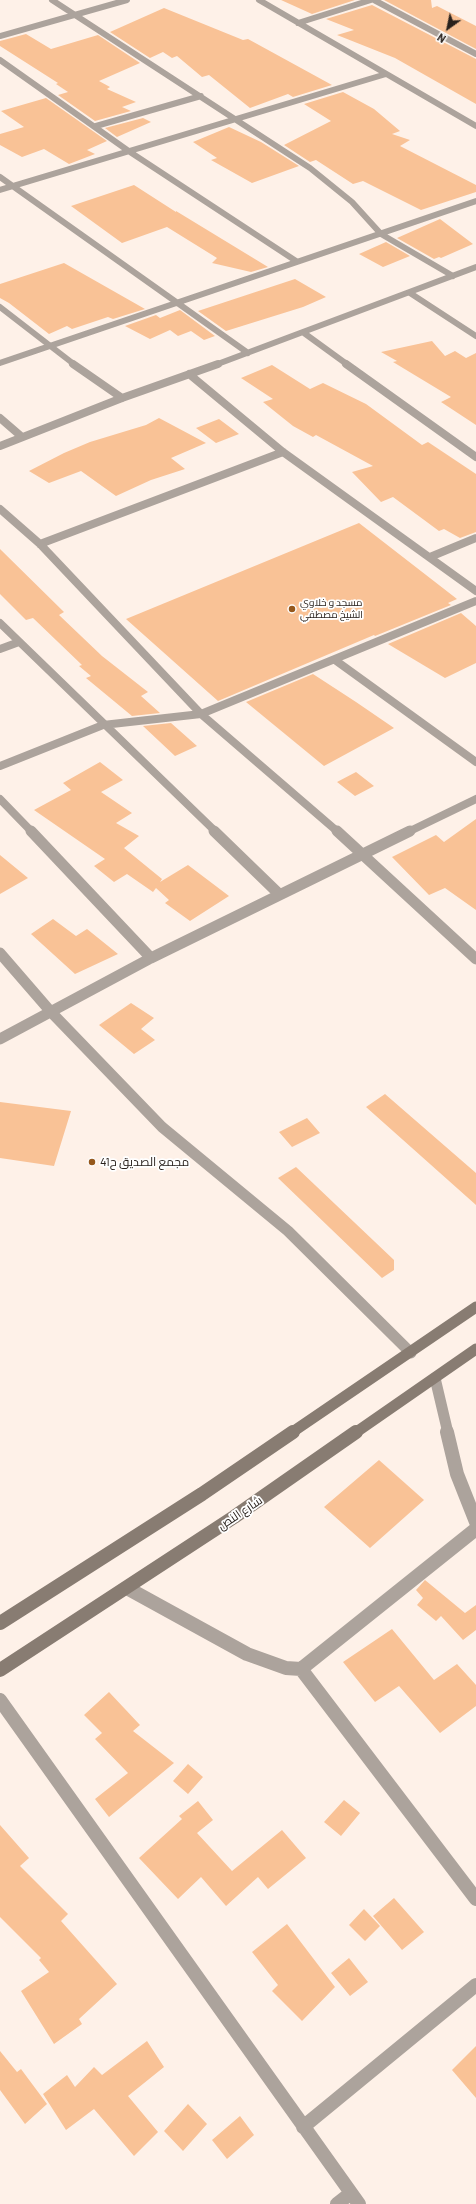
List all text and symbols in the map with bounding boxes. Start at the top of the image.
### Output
north arrow [428,8,468,48]
text: N [435,31,448,46]
place label: مسجد و خلاوي الشيخ مصطفي [300,597,363,620]
marker: مسجد و خلاوي الشيخ مصطفي [287,604,297,614]
place label: مجمع الصديق ح41 [100,1155,189,1169]
marker: مجمع الصديق ح41 [87,1157,97,1167]
street label: شارع النص [215,1493,265,1533]

